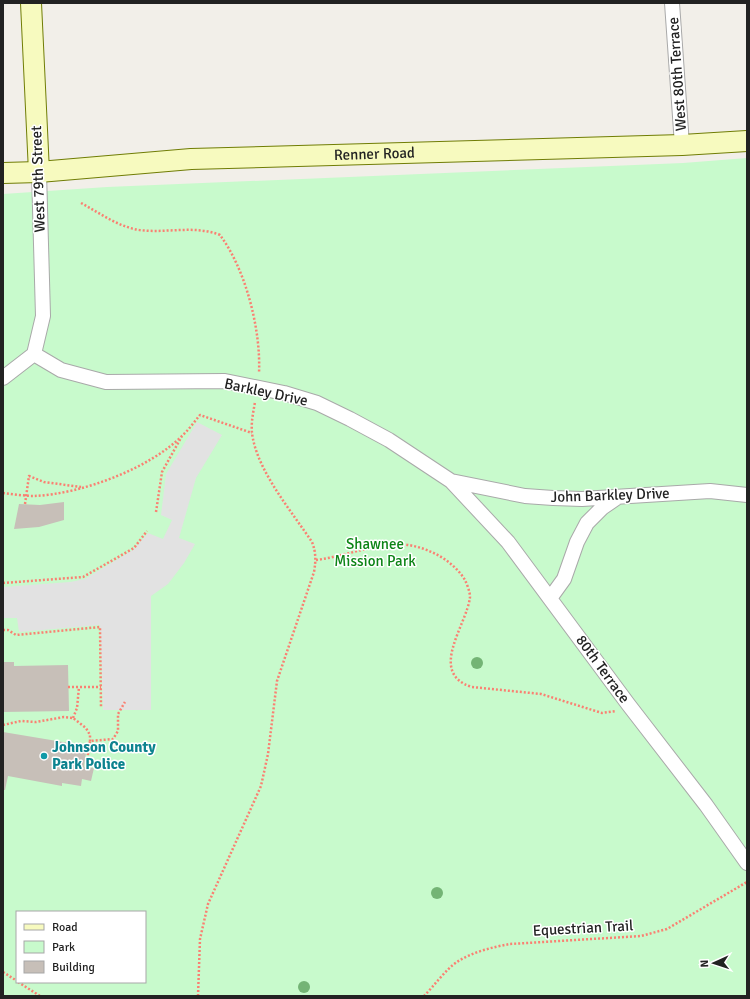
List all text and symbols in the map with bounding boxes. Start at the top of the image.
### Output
street label: West 80th Terrace [664,16,690,132]
street label: West 79th Street [27,125,49,233]
street label: Renner Road [334,144,415,164]
street label: Barkley Drive [223,374,309,410]
street label: John Barkley Drive [550,484,670,506]
park label: Shawnee Mission Park [334,535,416,570]
street label: 80th Terrace [572,632,634,706]
place label: Johnson County Park Police [52,738,156,773]
marker: Johnson County Park Police [39,751,49,761]
legend [16,911,146,983]
street label: Equestrian Trail [532,916,634,940]
text: Road [52,920,78,935]
text: Park [52,940,75,955]
north arrow [694,943,734,983]
text: N [698,959,711,968]
text: Building [52,960,95,975]

